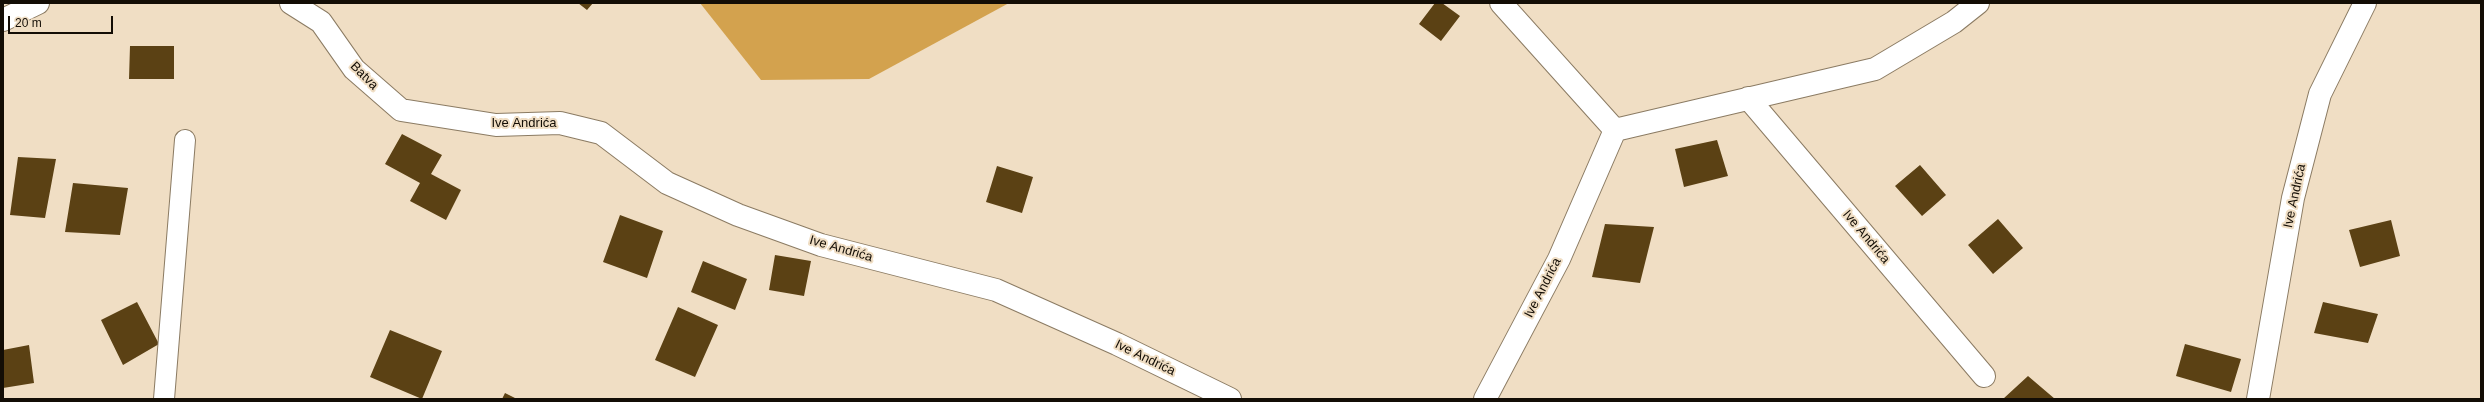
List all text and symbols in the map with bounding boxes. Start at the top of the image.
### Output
scale bar [10,8,115,34]
text: 20 m [15,16,42,30]
street label: Batva [347,59,381,93]
street label: Ive Andrića [491,115,557,131]
street label: Ive Andrića [2281,163,2309,229]
street label: Ive Andrića [1839,207,1893,267]
street label: Ive Andrića [808,233,874,265]
street label: Ive Andrića [1521,255,1565,321]
street label: Ive Andrića [1112,337,1178,379]

